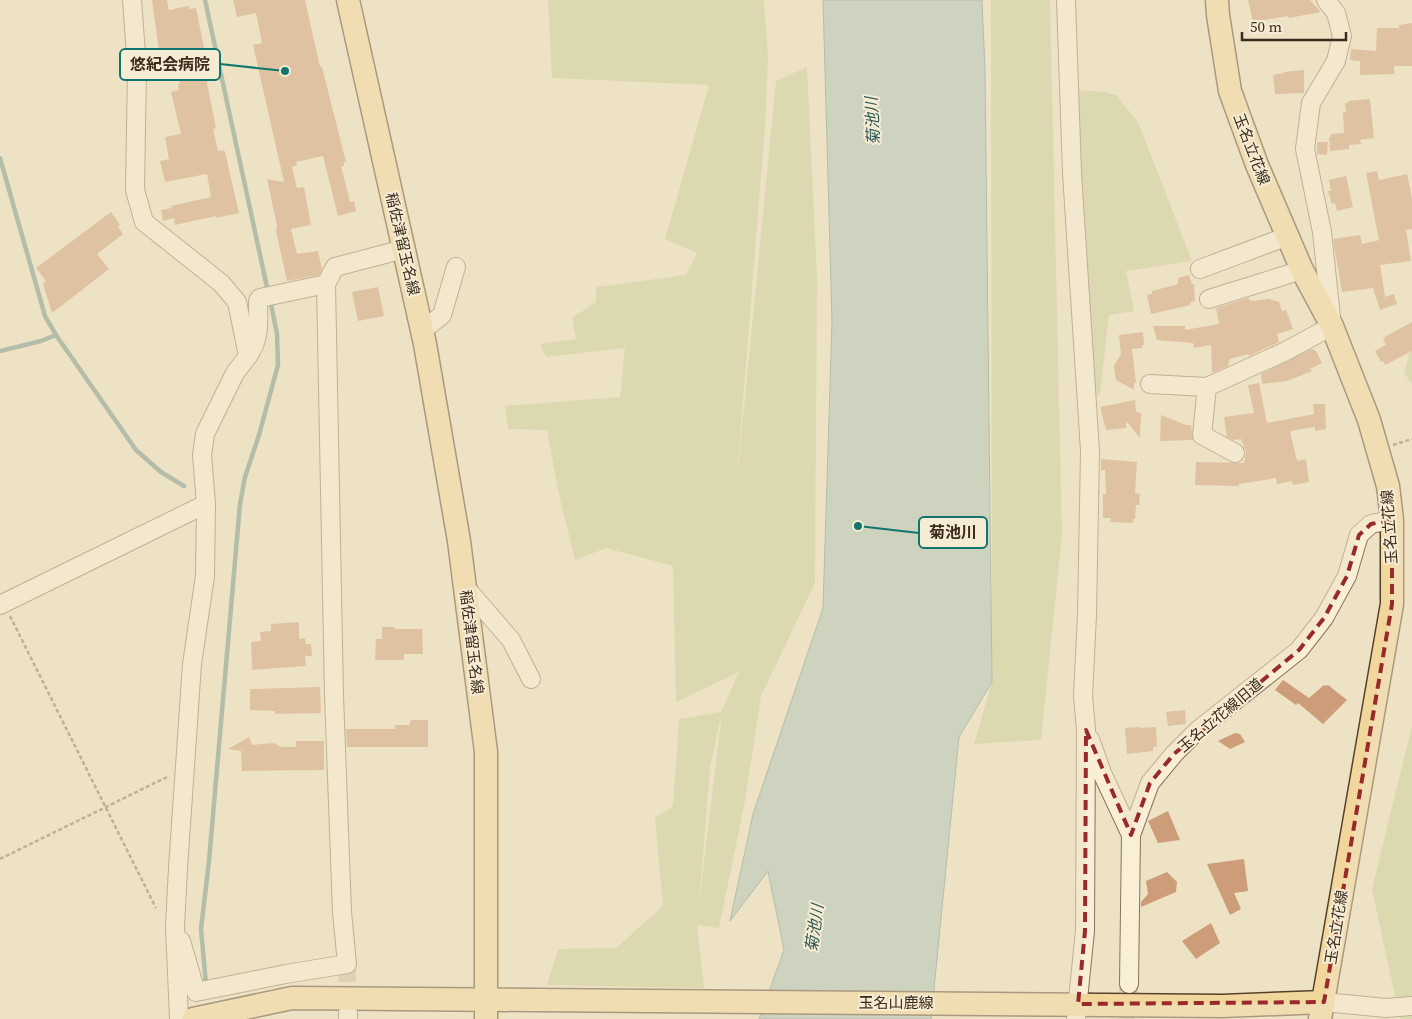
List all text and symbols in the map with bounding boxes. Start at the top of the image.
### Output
scale bar [1242,10,1346,42]
text: 50 m [1250,16,1282,37]
callout: 悠紀会病院 [120,49,220,80]
text: 悠紀会病院 [130,53,210,75]
water label: 菊池川 [860,94,884,146]
street label: 玉名立花線 [1229,110,1275,188]
street label: 稲佐津留玉名線 [381,190,425,298]
street label: 玉名立花線 [1376,489,1402,565]
callout: 菊池川 [919,517,987,548]
text: 菊池川 [929,521,977,543]
street label: 稲佐津留玉名線 [455,589,489,695]
street label: 玉名立花線旧道 [1173,673,1267,757]
street label: 玉名立花線 [1320,888,1352,966]
water label: 菊池川 [800,901,829,953]
street label: 玉名山鹿線 [858,992,934,1013]

